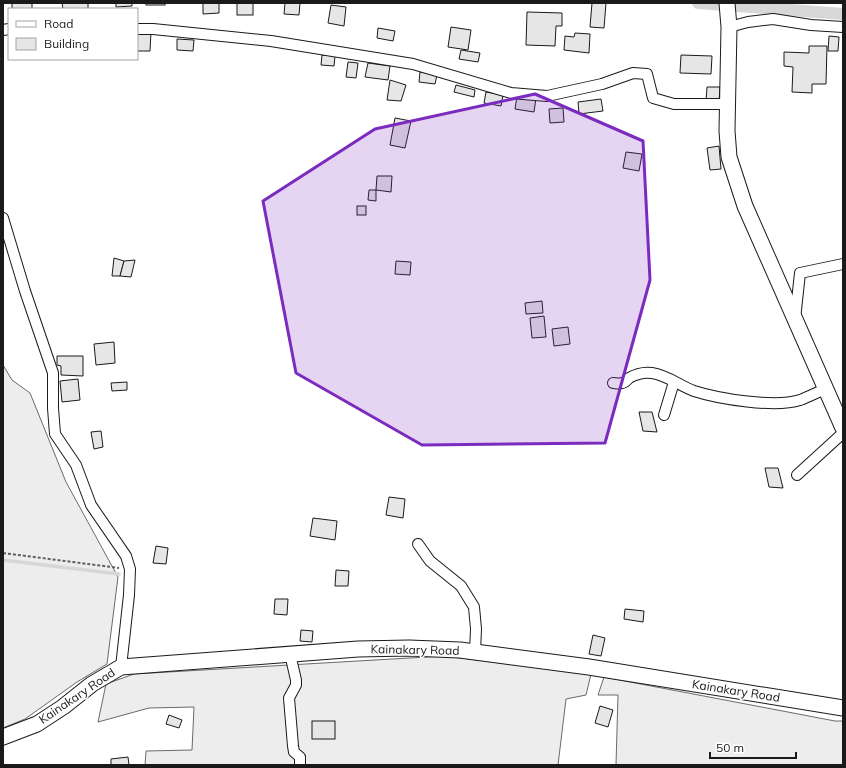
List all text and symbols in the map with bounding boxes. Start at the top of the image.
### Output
legend [8,8,138,60]
text: Road [44,16,73,31]
text: Building [44,36,89,51]
street label: Kainakary Road [370,641,460,658]
street label: Kainakary Road [36,665,118,727]
street label: Kainakary Road [691,676,781,705]
scale bar [710,734,796,760]
text: 50 m [716,740,744,755]

